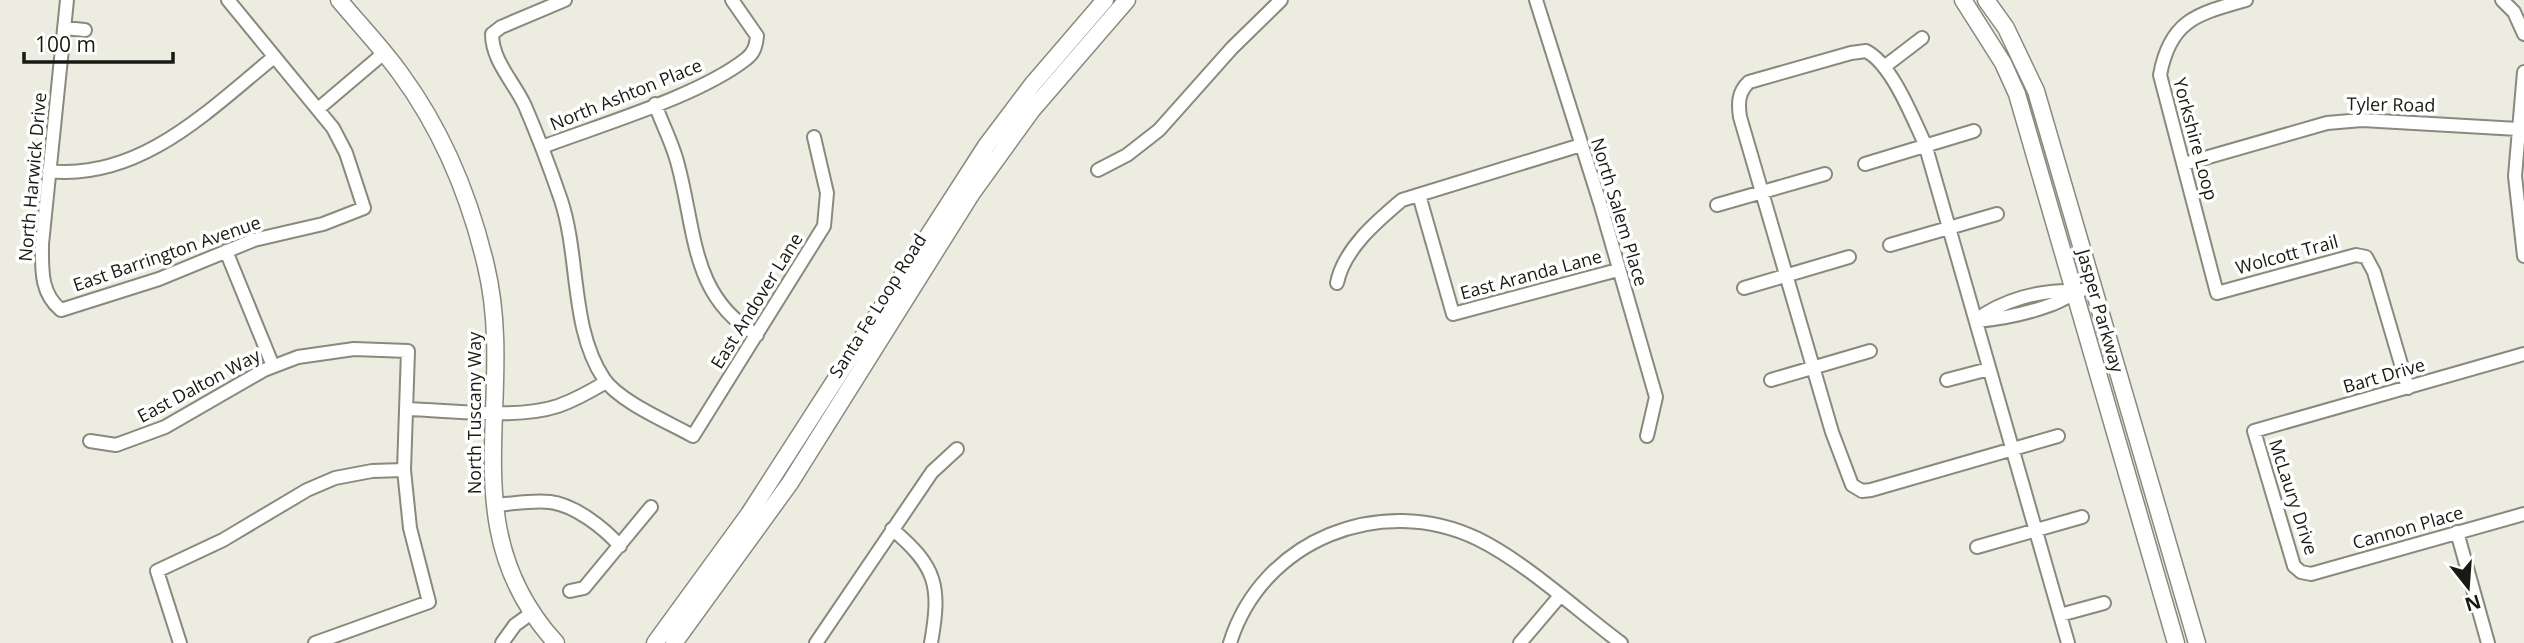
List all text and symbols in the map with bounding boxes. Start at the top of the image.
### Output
scale bar [24,21,173,65]
text: 100 m [35,30,96,58]
street label: North Ashton Place [546,53,705,136]
street label: Yorkshire Loop [2168,75,2224,203]
street label: North Harwick Drive [13,91,51,263]
street label: Tyler Road [2347,91,2436,117]
street label: North Salem Place [1586,135,1654,289]
street label: East Barrington Avenue [70,210,264,296]
street label: East Andover Lane [705,228,808,373]
street label: Santa Fe Loop Road [823,229,931,382]
street label: Wolcott Trail [2233,229,2341,279]
street label: East Aranda Lane [1457,244,1604,304]
street label: Jasper Parkway [2071,244,2130,376]
street label: North Tuscany Way [462,331,486,494]
street label: East Dalton Way [133,342,265,428]
street label: Bart Drive [2340,352,2427,398]
street label: McLaury Drive [2264,436,2324,558]
street label: Cannon Place [2350,500,2466,554]
north arrow [2433,552,2503,622]
text: N [2462,589,2484,618]

